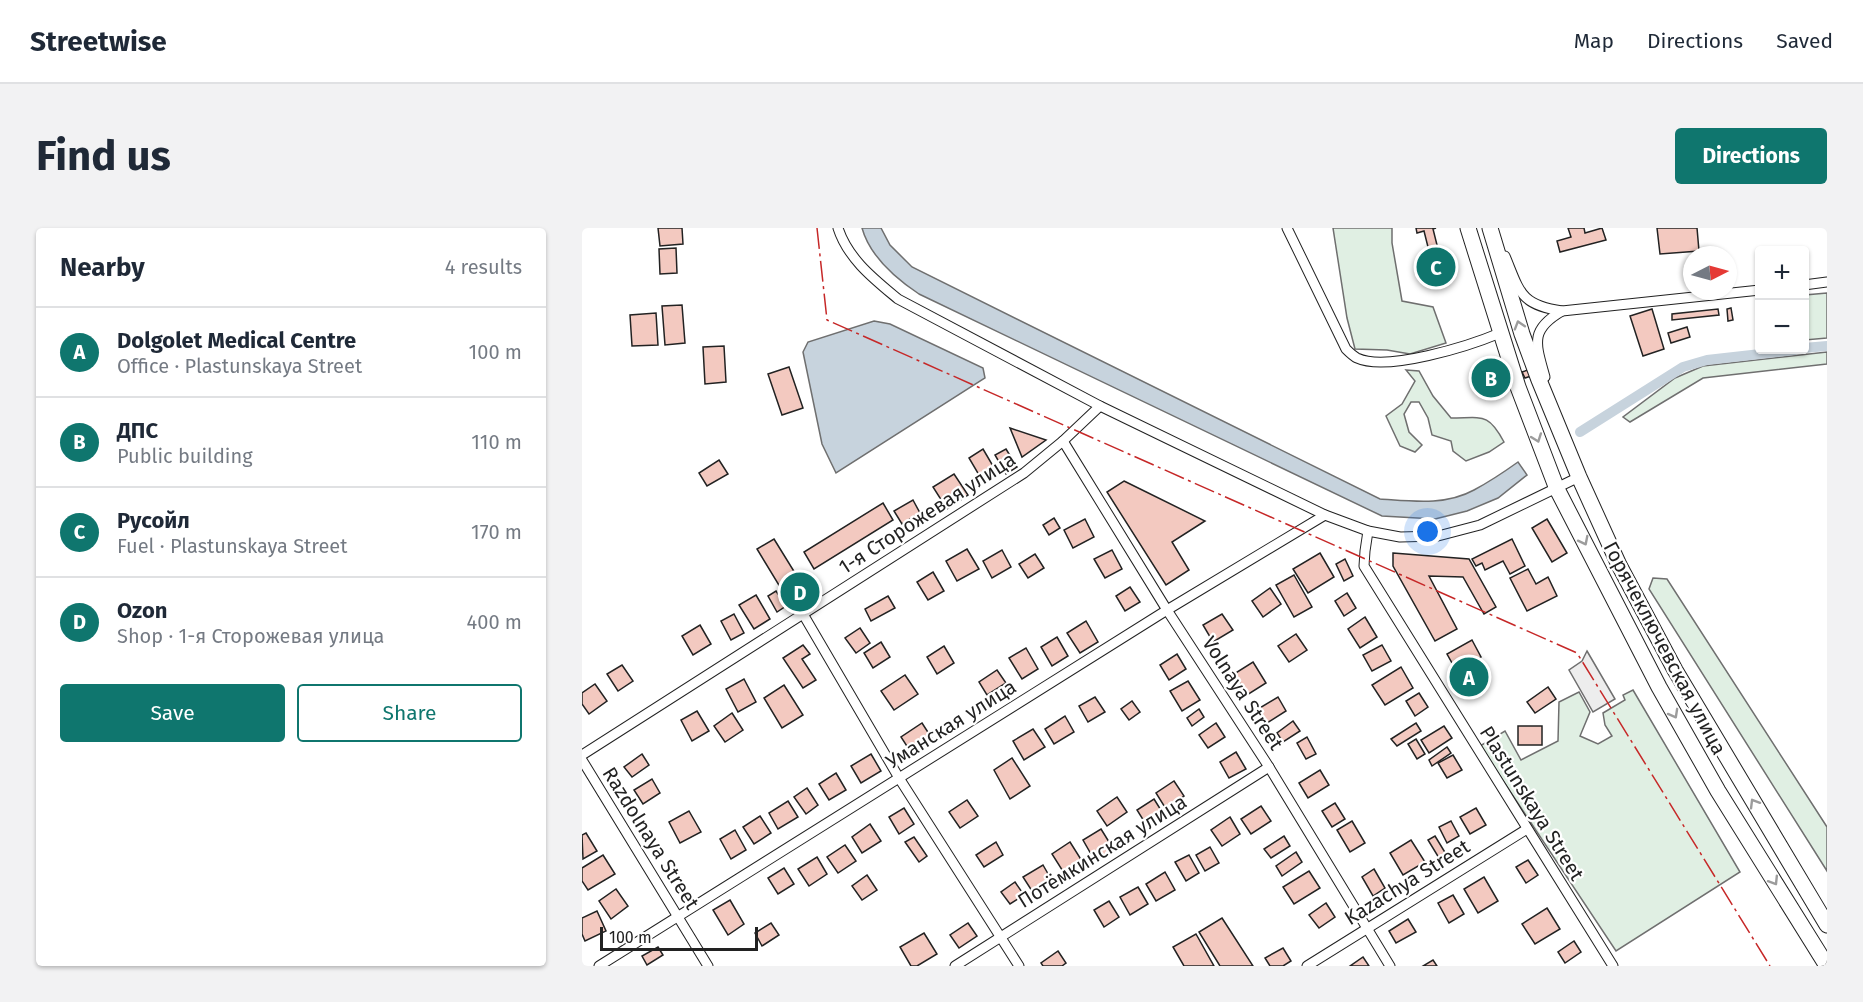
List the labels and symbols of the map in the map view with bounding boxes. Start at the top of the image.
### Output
pin: C [1416,244,1456,290]
north arrow [1683,246,1737,300]
one-way arrow [1514,320,1527,331]
pin: B [1472,356,1510,400]
one-way arrow [1529,432,1542,443]
street label: 1-я Сторожевая улица [834,447,1020,579]
your location [1413,517,1442,546]
one-way arrow [1576,534,1588,545]
street label: Горячеключевская улица [1599,537,1731,759]
pin: D [780,570,820,614]
street label: Volnaya Street [1197,632,1289,755]
pin: A [1450,654,1488,700]
street label: Уманская улица [882,674,1020,774]
one-way arrow [1667,707,1678,718]
street label: Plastunskaya Street [1475,721,1590,885]
street label: Razdolnaya Street [598,762,705,914]
street label: Потёмкинская улица [1013,789,1191,913]
one-way arrow [1750,799,1761,809]
street label: Kazachya Street [1340,834,1475,930]
one-way arrow [1766,875,1778,885]
scale bar [600,924,758,952]

